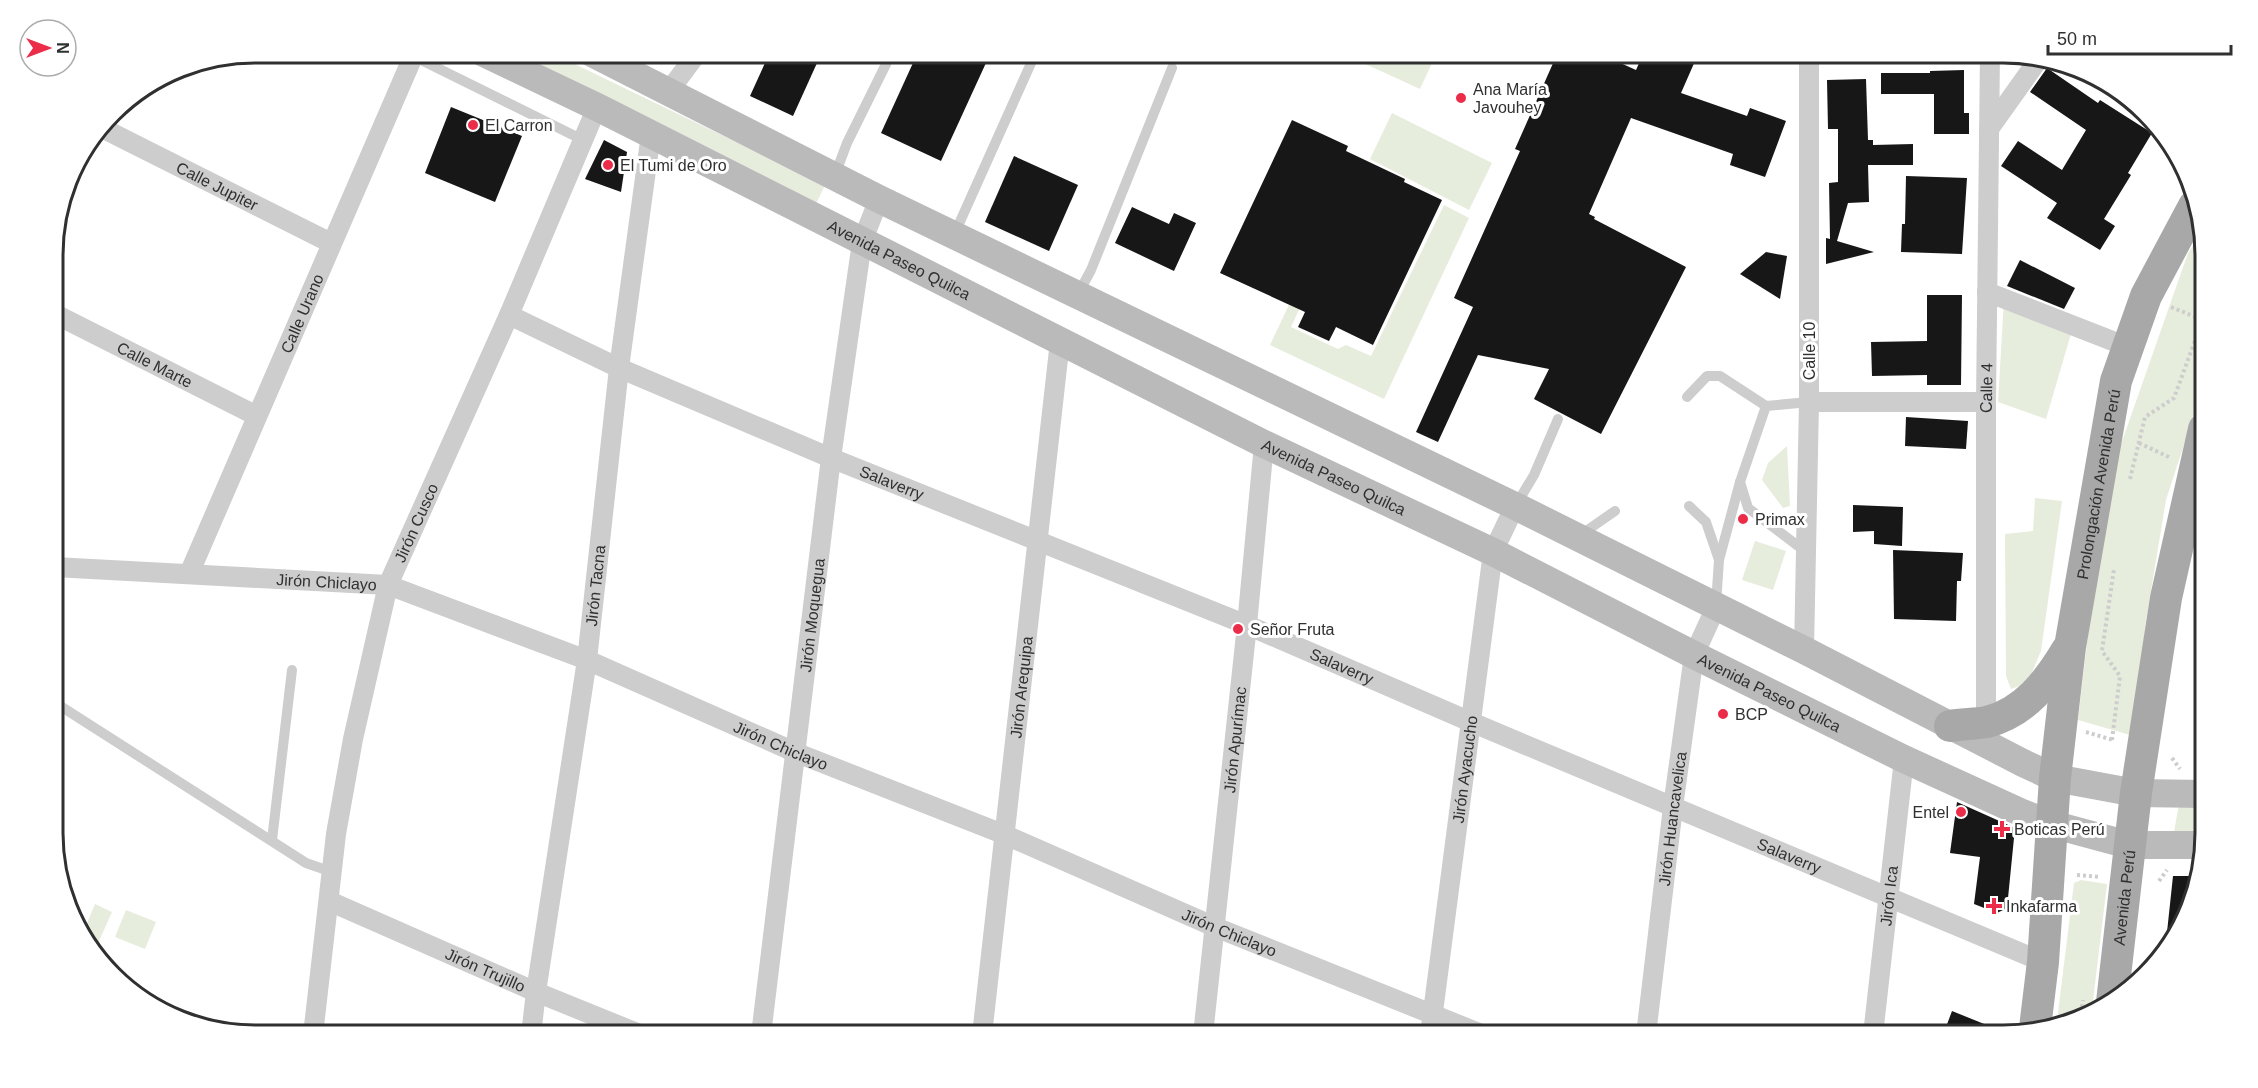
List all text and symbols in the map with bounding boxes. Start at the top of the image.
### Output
north arrow [18,18,78,78]
scale bar [2048,18,2231,56]
text: 50 m [2057,29,2097,49]
text: N [54,42,71,54]
place label: Ana María Javouhey [1473,81,1547,116]
marker: Ana María Javouhey [1454,91,1468,105]
place label: El Carron [485,117,553,134]
marker: El Carron [466,118,480,132]
place label: El Tumi de Oro [620,157,727,174]
marker: El Tumi de Oro [601,158,615,172]
street label: Calle Jupiter [173,159,261,214]
street label: Avenida Paseo Quilca [825,217,973,303]
street label: Calle Urano [278,271,327,356]
street label: Calle 10 [1801,322,1818,380]
street label: Calle Marte [114,339,195,391]
street label: Calle 4 [1978,363,1995,413]
street label: Prolongación Avenida Perú [2074,388,2123,581]
street label: Avenida Paseo Quilca [1259,436,1408,519]
street label: Salaverry [857,462,926,503]
street label: Jirón Cusco [391,481,441,565]
place label: Primax [1755,511,1805,528]
marker: Primax [1736,512,1750,526]
street label: Jirón Tacna [583,544,609,627]
street label: Jirón Moquegua [797,557,828,673]
street label: Jirón Chiclayo [276,571,377,593]
place label: Señor Fruta [1250,621,1335,638]
marker: Señor Fruta [1231,622,1245,636]
street label: Jirón Arequipa [1007,635,1036,739]
street label: Salaverry [1307,645,1376,688]
street label: Avenida Paseo Quilca [1695,650,1844,735]
street label: Jirón Apurímac [1221,686,1249,794]
place label: BCP [1735,706,1768,723]
marker: BCP [1716,707,1730,721]
street label: Jirón Ayacucho [1450,714,1481,824]
street label: Jirón Chiclayo [731,718,830,773]
street label: Jirón Huancavelica [1656,750,1690,887]
place label: Entel [1913,804,1949,821]
marker: Entel [1954,805,1968,819]
place label: Boticas Perú [2014,821,2105,838]
marker: Boticas Perú [1995,822,2009,836]
street label: Salaverry [1755,835,1824,877]
street label: Avenida Perú [2111,849,2138,946]
street label: Jirón Ica [1877,865,1901,927]
place label: Inkafarma [2006,898,2077,915]
marker: Inkafarma [1987,899,2001,913]
street label: Jirón Chiclayo [1179,906,1279,960]
street label: Jirón Trujillo [443,945,528,995]

